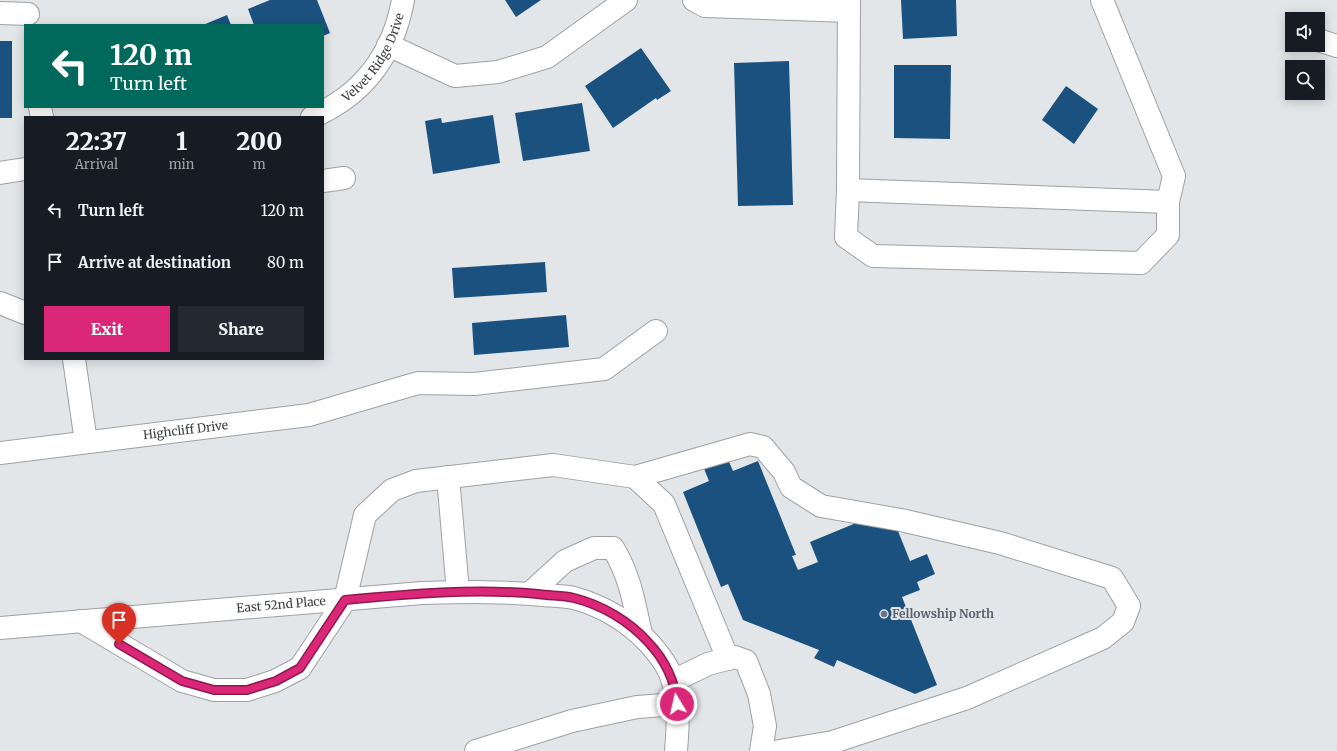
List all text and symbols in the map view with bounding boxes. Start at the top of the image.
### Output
street label: Velvet Ridge Drive [338,11,407,105]
map controls [1285,12,1325,100]
button: sound [1285,12,1325,52]
text: 120 m [110,37,192,73]
icon: left [44,40,96,92]
button: search [1285,60,1325,100]
text: Turn left [110,72,187,95]
text: 22:37 [66,126,127,157]
text: 1 [176,126,187,157]
text: 200 [236,126,282,157]
text: Arrival [75,156,118,173]
text: min [169,156,194,173]
text: m [253,156,266,173]
icon: left [44,199,66,221]
text: Turn left [78,201,144,220]
text: 120 m [261,201,304,220]
icon: arrive [44,251,66,273]
text: Arrive at destination [78,253,231,272]
text: 80 m [267,253,304,272]
button: Exit [44,306,170,352]
button: Share [178,306,304,352]
street label: Highcliff Drive [142,417,229,442]
street label: East 52nd Place [236,593,326,615]
pin [102,603,136,644]
place label: Fellowship North [892,606,994,621]
icon: arrive [108,609,130,631]
marker: Fellowship North [879,609,889,619]
position arrow [656,683,698,725]

